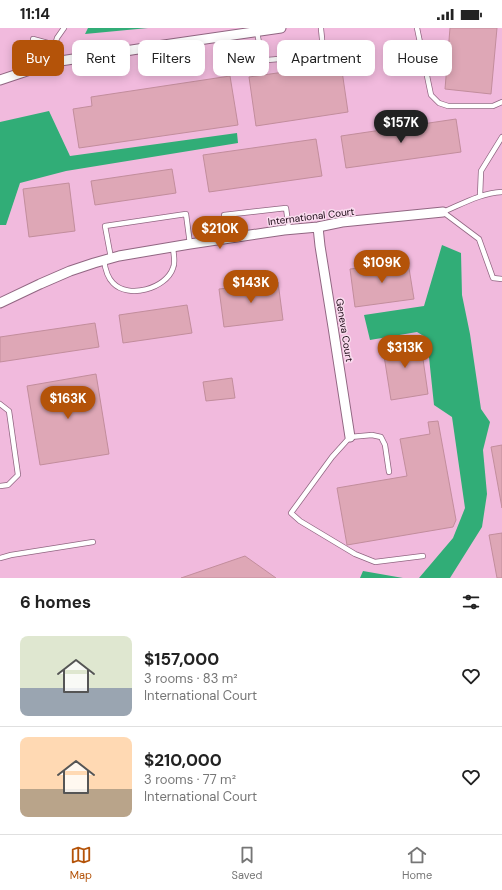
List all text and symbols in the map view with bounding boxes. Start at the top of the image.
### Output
text: 11:14 [20,4,50,24]
chip: Buy [12,40,64,76]
chip: Rent [72,40,130,76]
chip: Filters [138,40,205,76]
chip: New [213,40,269,76]
chip: Apartment [277,40,375,76]
chip: House [383,40,452,76]
pin: $157K [373,110,429,144]
text: $157K [383,114,419,131]
street label: International Court [267,205,355,228]
pin: $210K [192,216,248,250]
text: $210K [201,220,239,237]
pin: $109K [354,250,410,284]
text: $109K [363,254,401,271]
pin: $143K [223,270,279,304]
text: $143K [232,274,270,291]
street label: Geneva Court [333,297,356,363]
pin: $313K [377,335,433,369]
text: $313K [387,339,423,356]
pin: $163K [40,386,96,420]
text: $163K [49,390,87,407]
text: 6 homes [20,591,91,613]
icon: filters [460,591,482,613]
text: $157,000 [144,648,219,670]
icon: home [52,652,100,700]
icon: heart [460,665,482,687]
text: 3 rooms · 83 m² [144,670,238,687]
text: International Court [144,687,257,704]
text: $210,000 [144,749,222,771]
icon: home [52,753,100,801]
icon: heart [460,766,482,788]
text: 3 rooms · 77 m² [144,771,236,788]
text: International Court [144,788,257,805]
tab: Map [70,844,92,882]
tab: Saved [232,844,262,882]
tab: Home [402,844,432,882]

